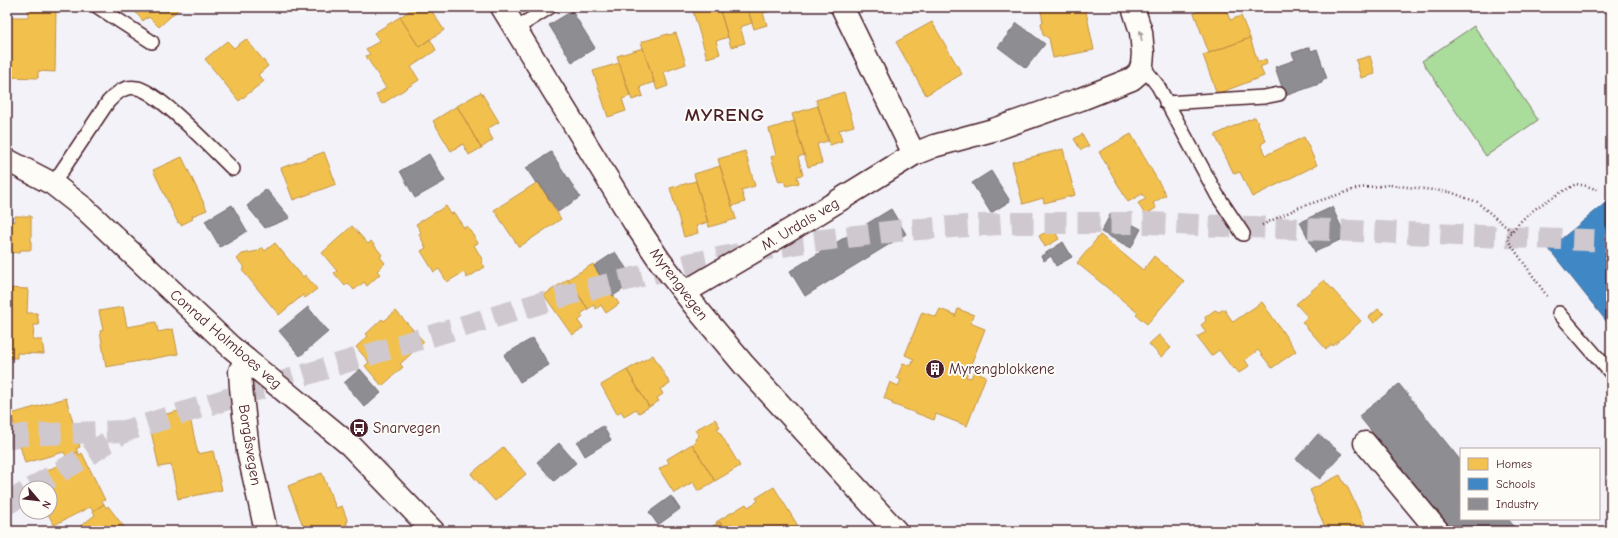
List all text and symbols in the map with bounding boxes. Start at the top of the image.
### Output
one-way arrow [1138,30,1144,42]
district label: MYRENG [685,104,765,126]
street label: M. Urdals veg [758,194,842,254]
street label: Myrengvegen [646,244,712,324]
street label: Conrad Holmboes veg [166,285,286,393]
building icon: Myrengblokkene [924,358,946,380]
place label: Myrengblokkene [949,360,1055,378]
street label: Borgåsvegen [235,403,265,487]
bus stop icon: Snarvegen [348,417,370,439]
place label: Snarvegen [373,419,441,437]
legend [1460,448,1600,520]
text: Homes [1496,457,1532,471]
text: Schools [1496,477,1535,491]
north arrow [18,480,58,520]
text: Industry [1496,497,1539,511]
text: N [39,498,54,511]

